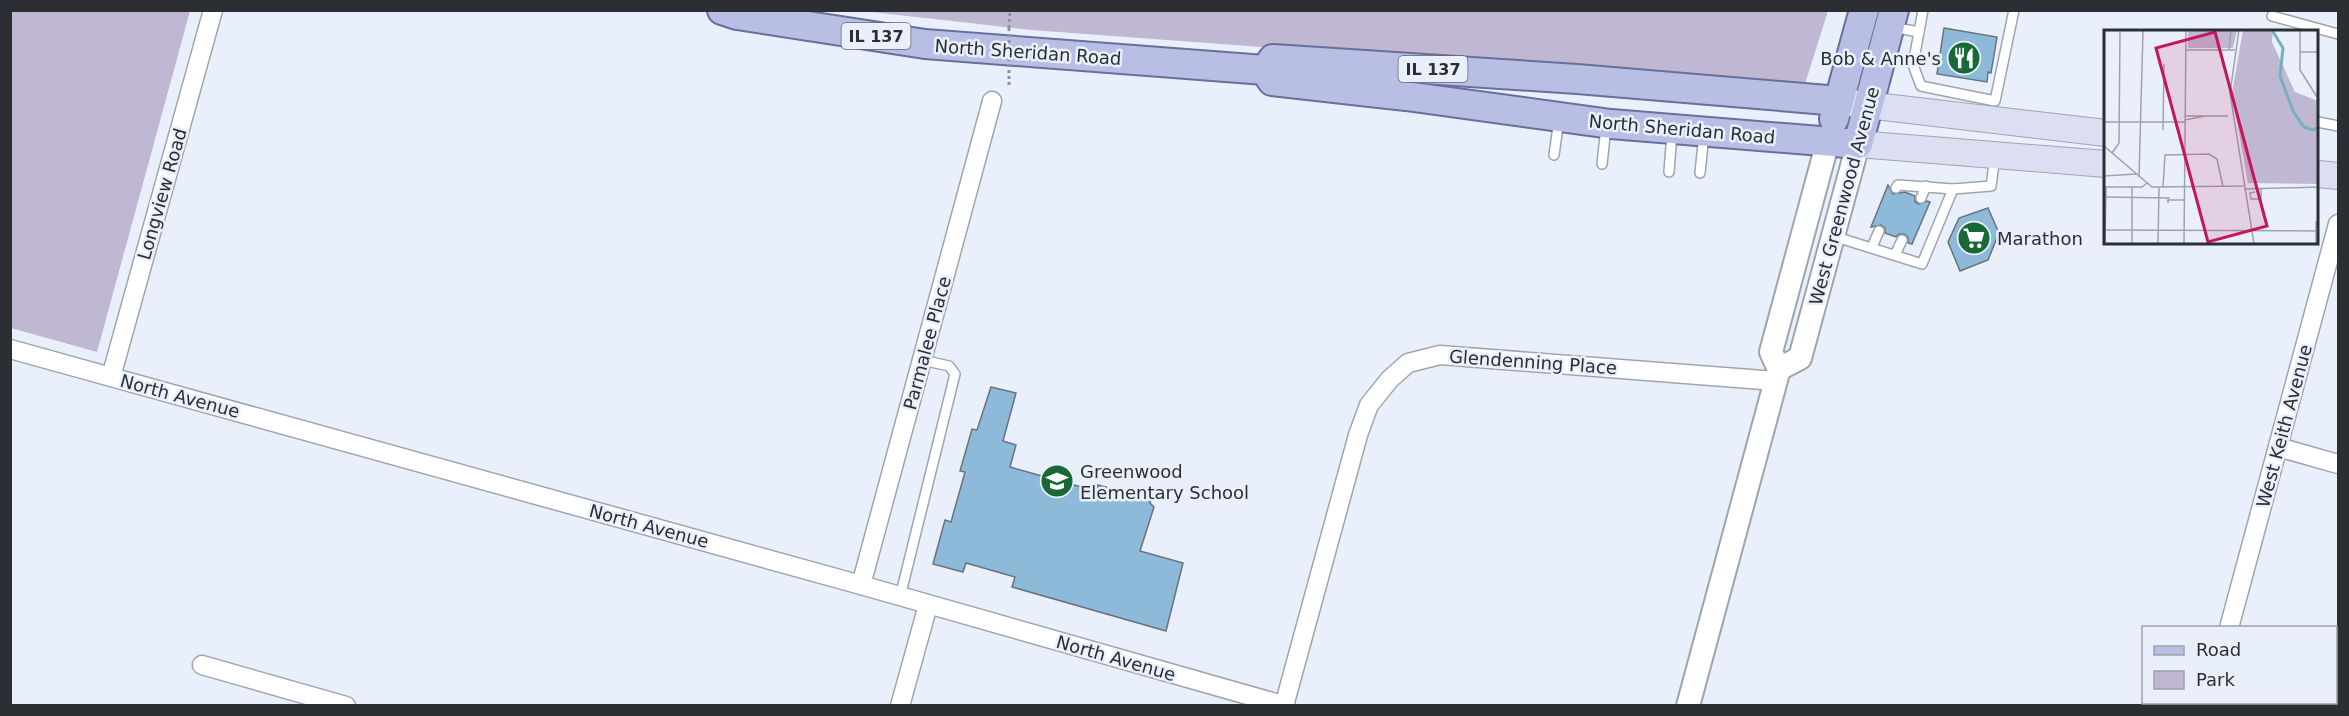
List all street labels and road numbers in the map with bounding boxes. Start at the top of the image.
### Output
road number: IL 137 [842,23,910,49]
street label: North Sheridan Road [934,35,1122,69]
road number: IL 137 [1398,56,1468,82]
street label: West Greenwood Avenue [1805,84,1883,308]
street label: North Sheridan Road [1588,110,1776,148]
street label: Longview Road [133,126,191,262]
street label: Parmalee Place [899,274,955,412]
street label: West Keith Avenue [2252,342,2316,510]
street label: Glendenning Place [1448,346,1618,378]
street label: North Avenue [118,370,242,422]
street label: North Avenue [587,500,711,552]
street label: North Avenue [1054,631,1178,685]

